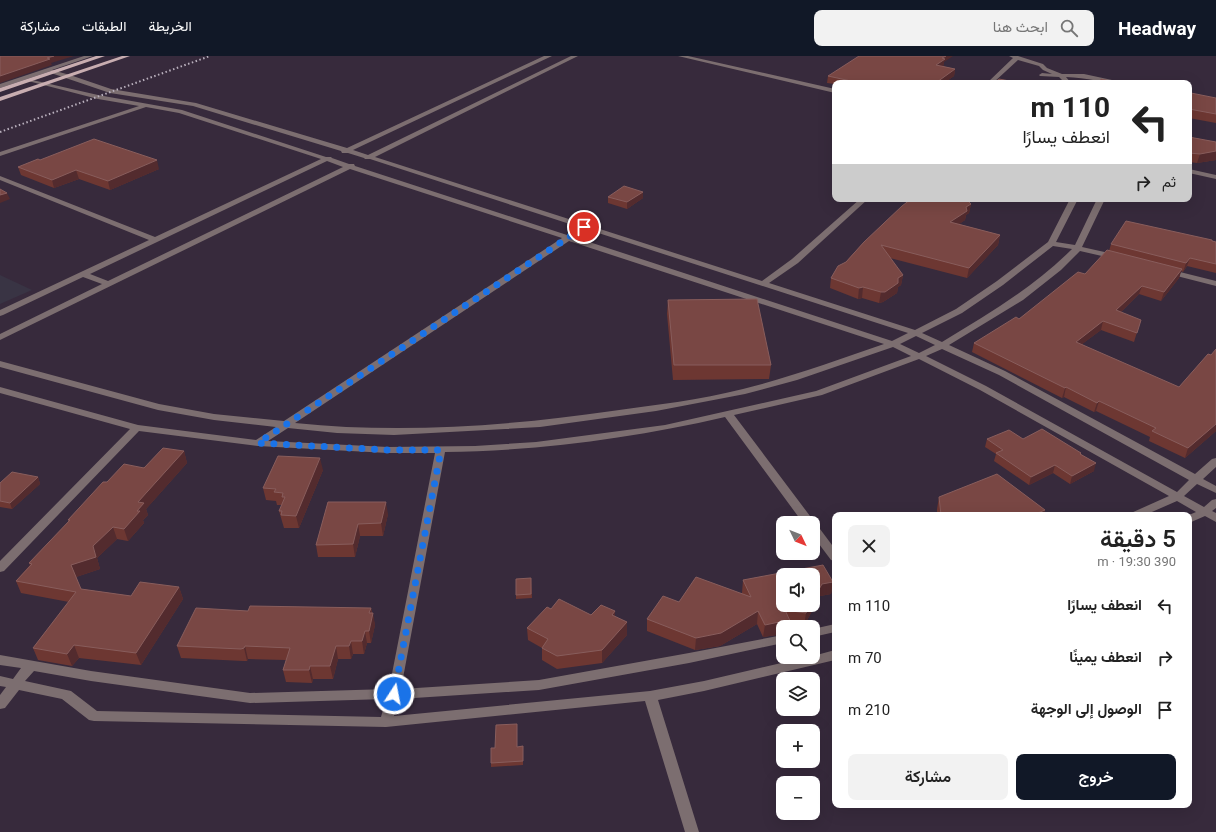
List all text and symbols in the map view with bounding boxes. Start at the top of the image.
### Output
search box [814,10,1094,46]
icon: search [1058,17,1080,39]
text: Headway [1118,17,1196,40]
text: مشاركة [20,18,60,34]
text: الطبقات [82,18,126,34]
text: الخريطة [148,18,192,34]
text: ابحث هنا [993,18,1048,36]
text: 110 m [1031,91,1110,124]
icon: left [1124,96,1176,148]
text: انعطف يسارًا [1022,126,1110,147]
icon: right [1132,172,1154,194]
text: ثم [1162,173,1176,191]
pin [567,210,601,244]
icon: arrive [573,216,595,238]
north arrow [776,516,820,560]
map controls [776,516,820,820]
button: close [848,525,890,567]
text: 5 دقيقة [1100,525,1176,553]
text: 390 m · 19:30 [1097,554,1176,569]
button: sound [776,568,820,612]
icon: left [1154,595,1176,617]
text: انعطف يسارًا [1067,596,1142,614]
text: 110 m [848,597,890,615]
button: search [776,620,820,664]
icon: right [1154,647,1176,669]
text: انعطف يمينًا [1069,648,1142,666]
text: 70 m [848,649,882,667]
button: layers [776,672,820,716]
position arrow [373,673,415,715]
icon: arrive [1154,699,1176,721]
text: الوصول إلى الوجهة [1031,700,1142,718]
text: 210 m [848,701,890,719]
button: + [776,724,820,768]
button: مشاركة [848,754,1008,800]
button: خروج [1016,754,1176,800]
button: − [776,776,820,820]

